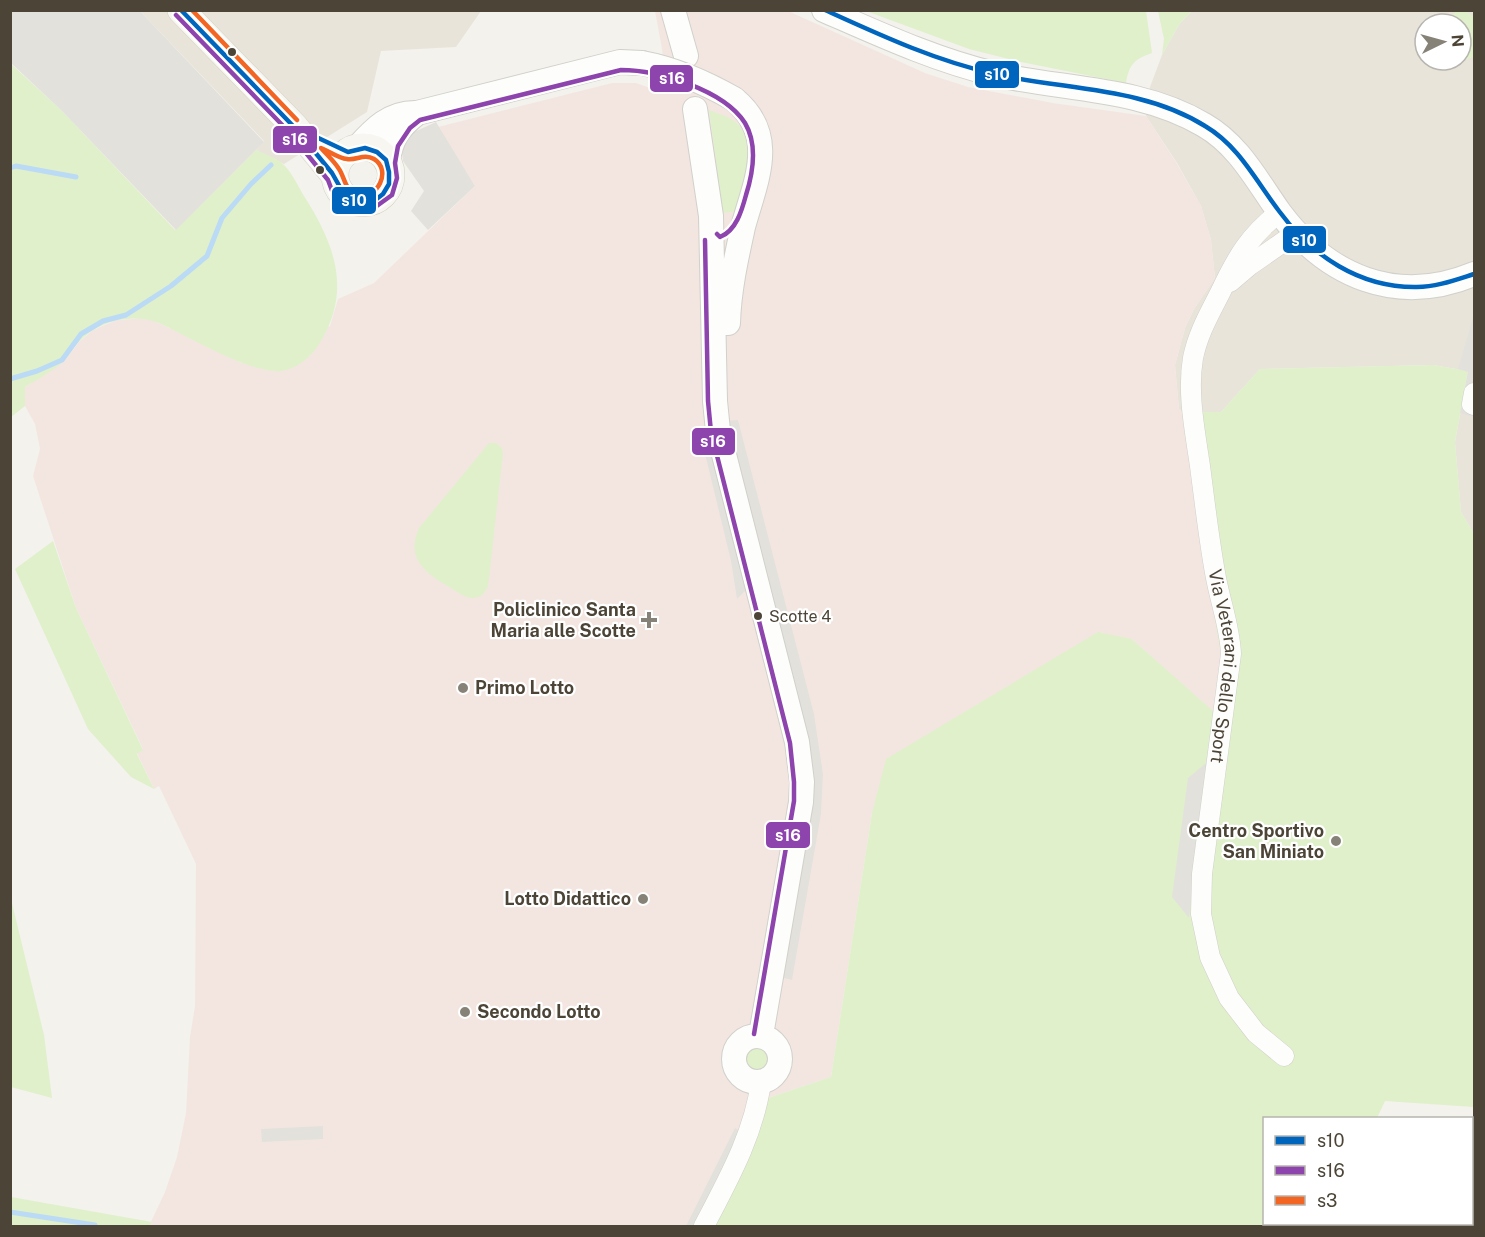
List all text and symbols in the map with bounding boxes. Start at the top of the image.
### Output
north arrow [1413,12,1473,72]
text: N [1447,34,1467,48]
unlabelled marker [226,46,238,58]
line badge: s10 [974,60,1020,89]
line badge: s16 [649,64,694,93]
text: s10 [984,65,1010,84]
text: s16 [659,69,685,88]
line badge: s16 [272,125,318,154]
text: s16 [282,130,308,149]
unlabelled marker [314,164,326,176]
line badge: s10 [331,186,377,215]
text: s10 [341,191,367,210]
line badge: s10 [1282,225,1327,254]
text: s10 [1291,231,1317,250]
line badge: s16 [691,427,736,456]
text: s16 [700,432,726,451]
street label: Via Veterani dello Sport [1205,567,1242,765]
place label: Policlinico Santa Maria alle Scotte [491,599,636,641]
place label: Scotte 4 [769,607,831,626]
marker: Scotte 4 [752,610,764,622]
marker: Policlinico Santa Maria alle Scotte [640,611,658,629]
place label: Primo Lotto [475,677,574,698]
marker: Primo Lotto [456,681,470,695]
place label: Centro Sportivo San Miniato [1188,820,1324,862]
line badge: s16 [765,821,811,849]
text: s16 [775,826,801,845]
marker: Centro Sportivo San Miniato [1329,834,1343,848]
place label: Lotto Didattico [504,888,631,909]
marker: Lotto Didattico [636,892,650,906]
place label: Secondo Lotto [477,1001,601,1022]
marker: Secondo Lotto [458,1005,472,1019]
legend [1263,1117,1473,1225]
text: s10 [1317,1130,1344,1151]
text: s16 [1317,1160,1345,1181]
text: s3 [1317,1190,1337,1211]

